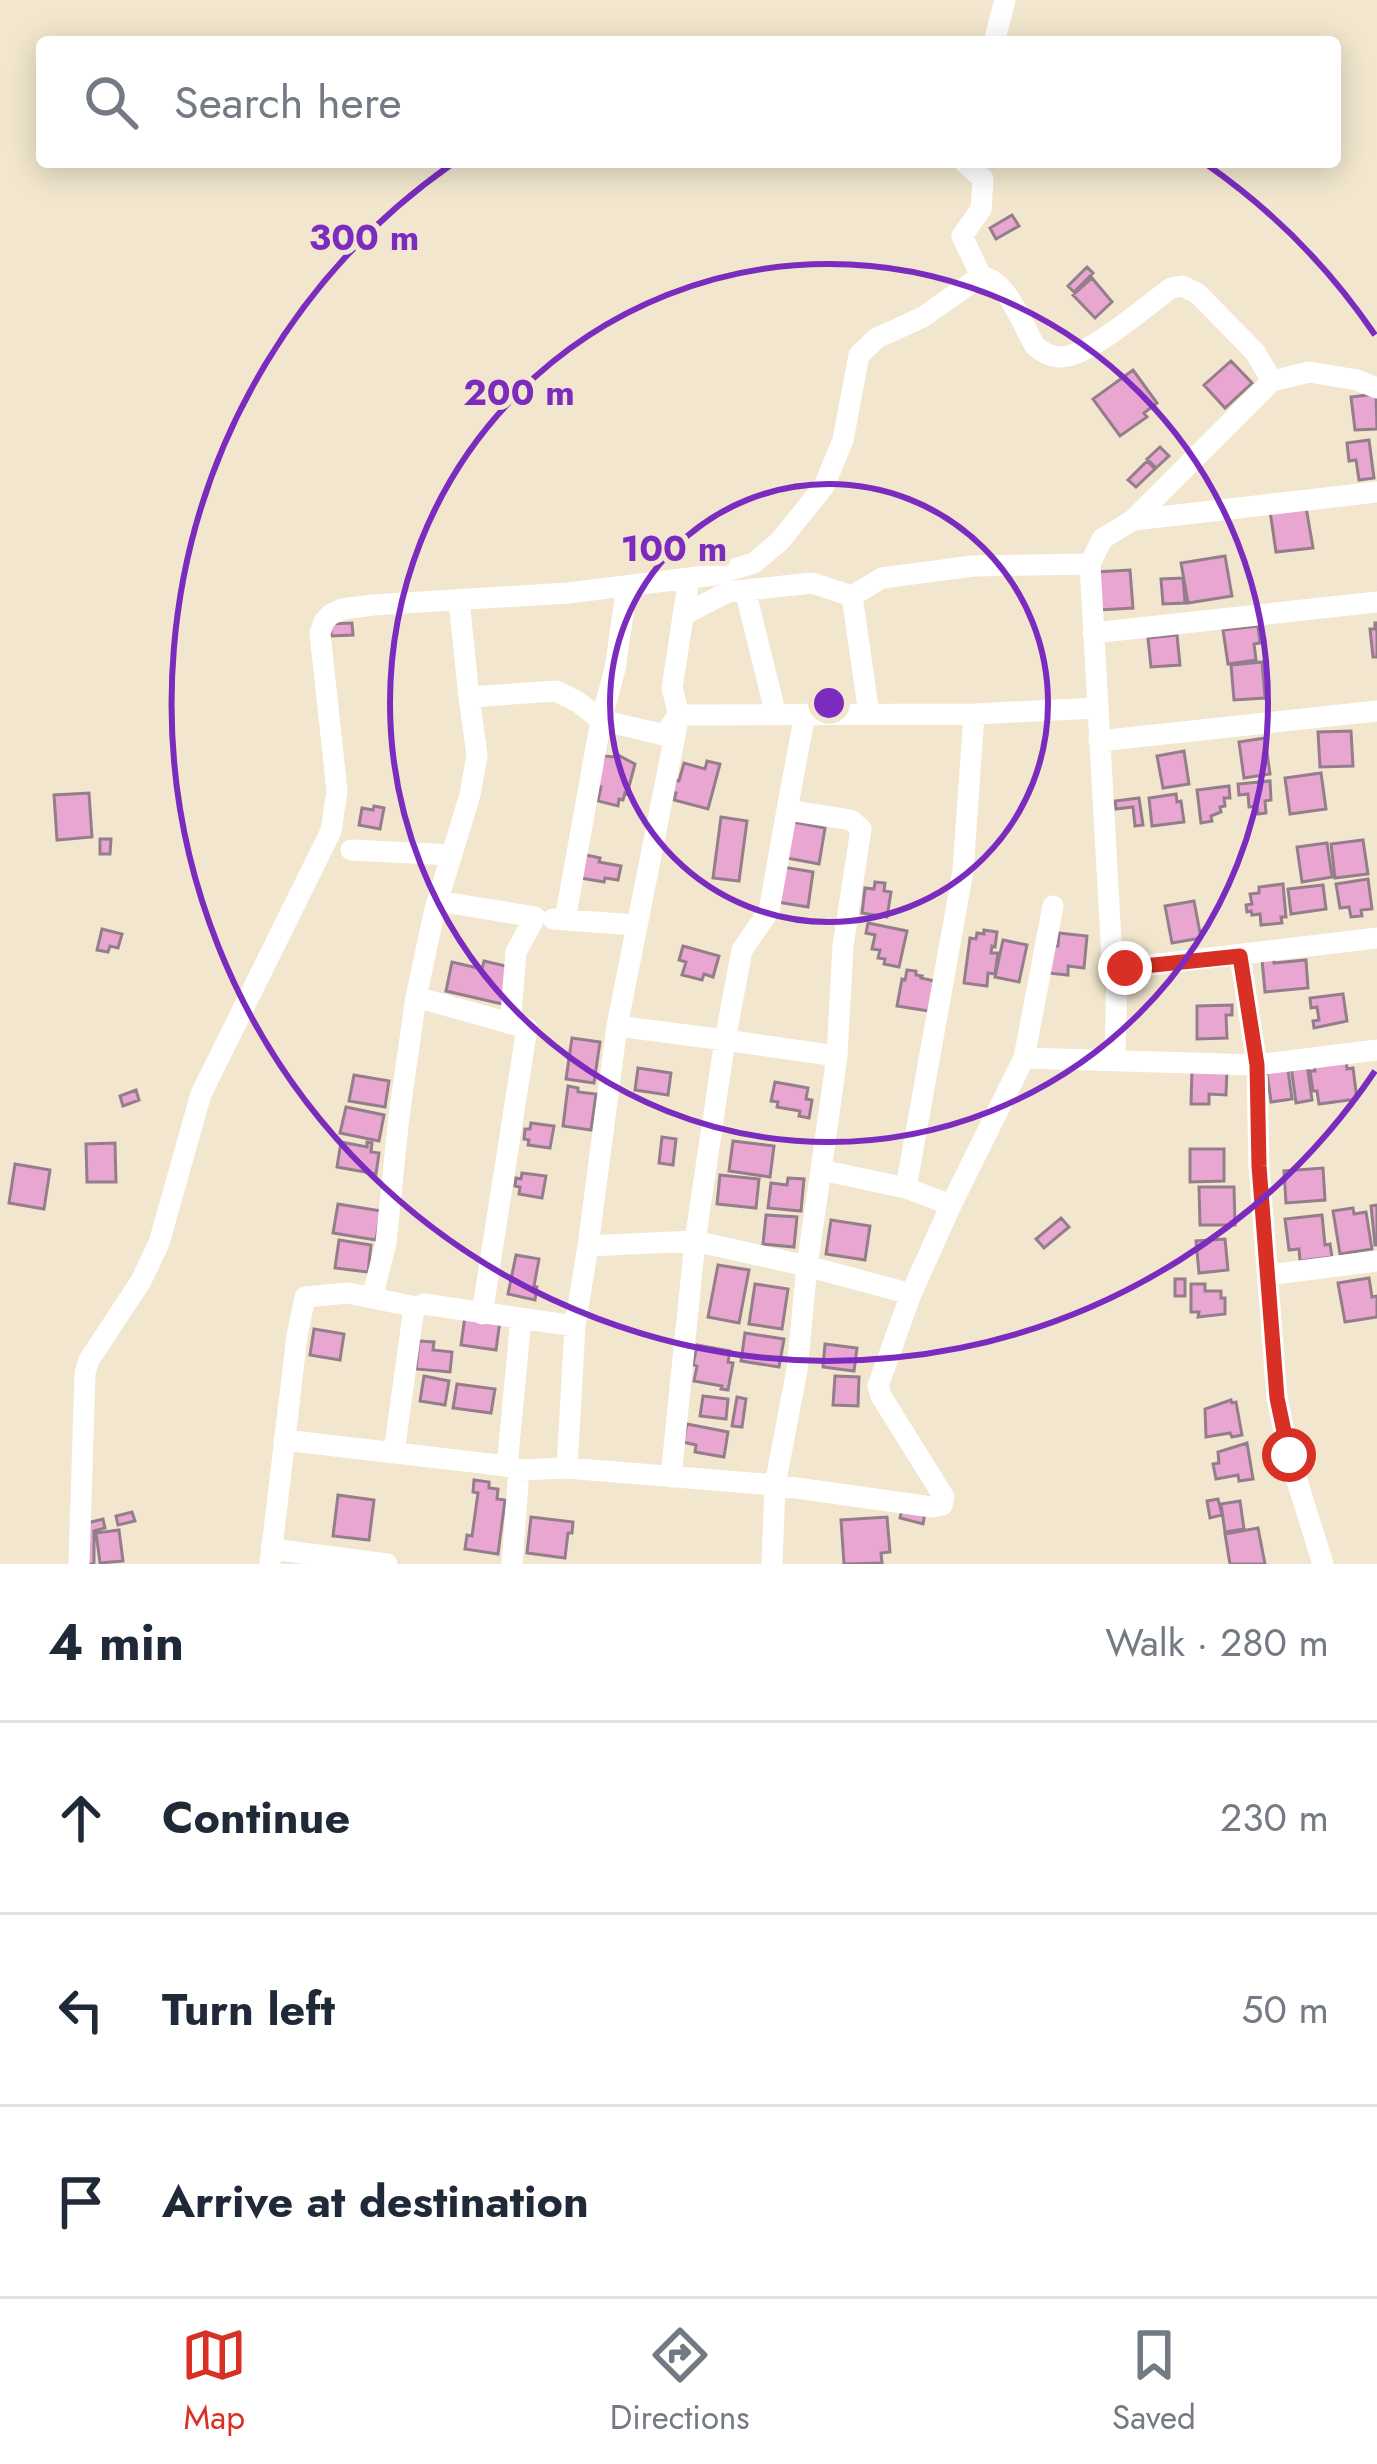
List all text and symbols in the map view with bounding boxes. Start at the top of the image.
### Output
search box [36,36,1341,168]
icon: search [78,69,144,135]
text: Search here [174,70,402,135]
text: 300 m [309,211,419,263]
text: 200 m [463,366,575,418]
text: 100 m [621,522,727,574]
centre of rings [808,682,850,724]
route end [1098,941,1152,995]
route start [1262,1428,1316,1482]
text: 4 min [48,1605,184,1679]
text: Walk · 280 m [1105,1614,1329,1671]
icon: ahead [48,1785,114,1851]
text: Continue [162,1785,350,1850]
text: 230 m [1220,1789,1329,1846]
icon: left [48,1977,114,2043]
text: Turn left [162,1977,335,2042]
text: 50 m [1241,1981,1329,2038]
icon: arrive [48,2169,114,2235]
text: Arrive at destination [162,2169,589,2234]
tab: Map [181,2322,247,2441]
tab: Directions [610,2322,750,2441]
tab: Saved [1112,2322,1196,2441]

